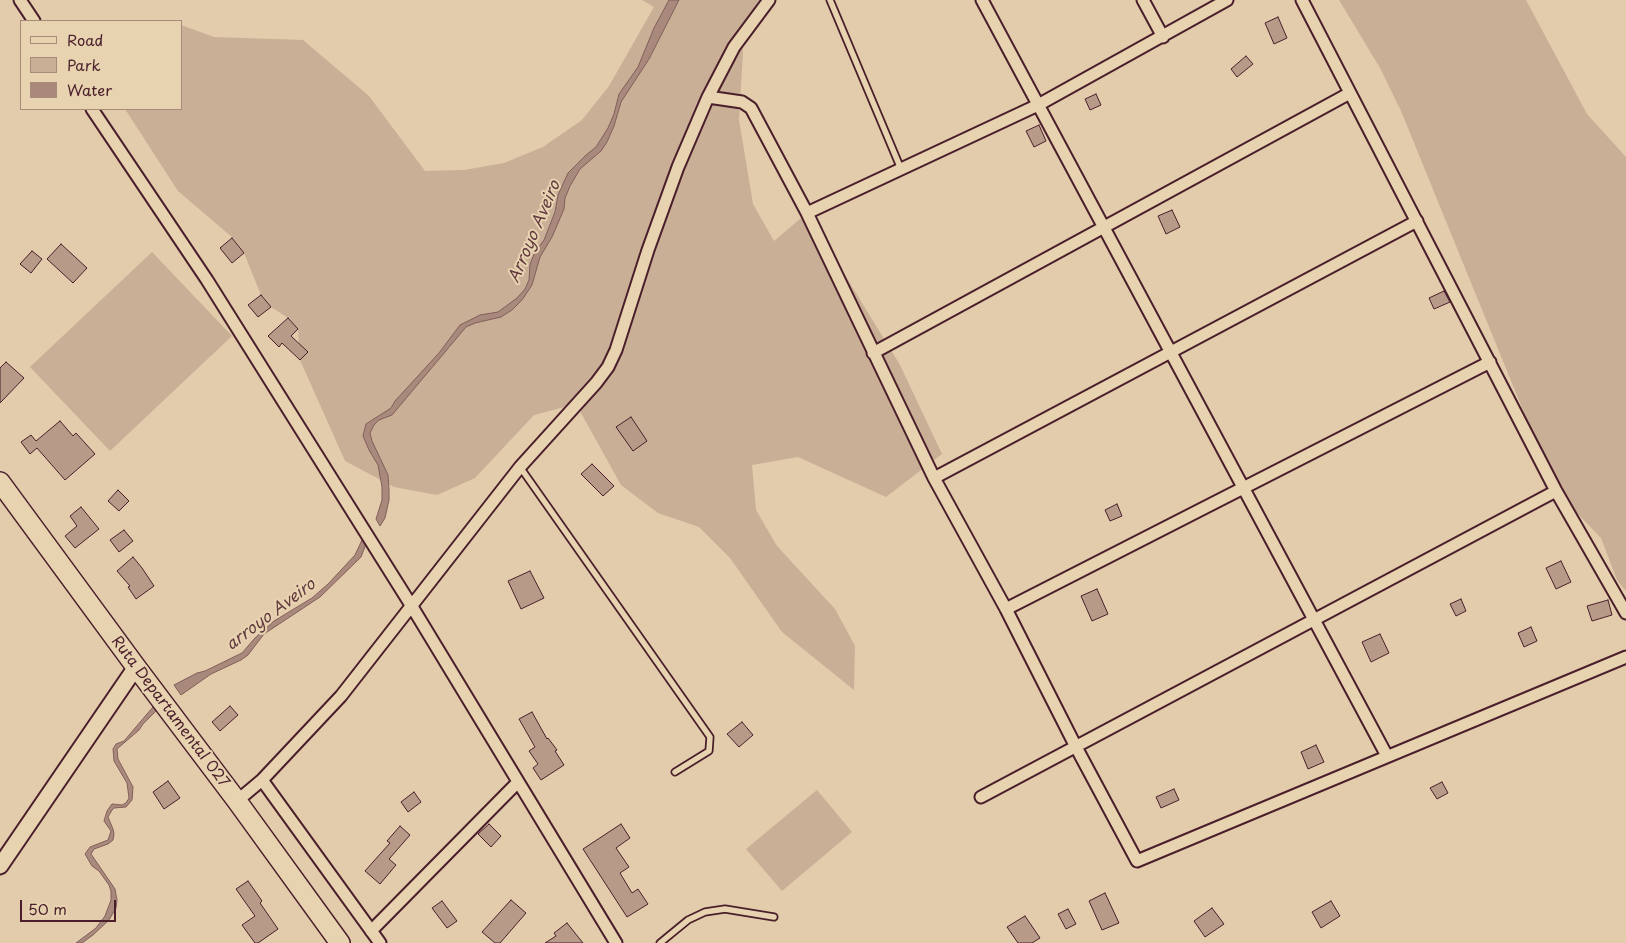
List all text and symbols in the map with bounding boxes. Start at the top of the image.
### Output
legend [20,20,182,110]
text: Road [67,28,103,51]
text: Park [67,53,101,76]
text: Water [67,78,112,101]
water label: Arroyo Aveiro [505,178,565,286]
water label: arroyo Aveiro [223,575,319,655]
street label: Ruta Departamental 027 [107,633,233,791]
scale bar [22,890,119,922]
text: 50 m [28,897,67,920]

